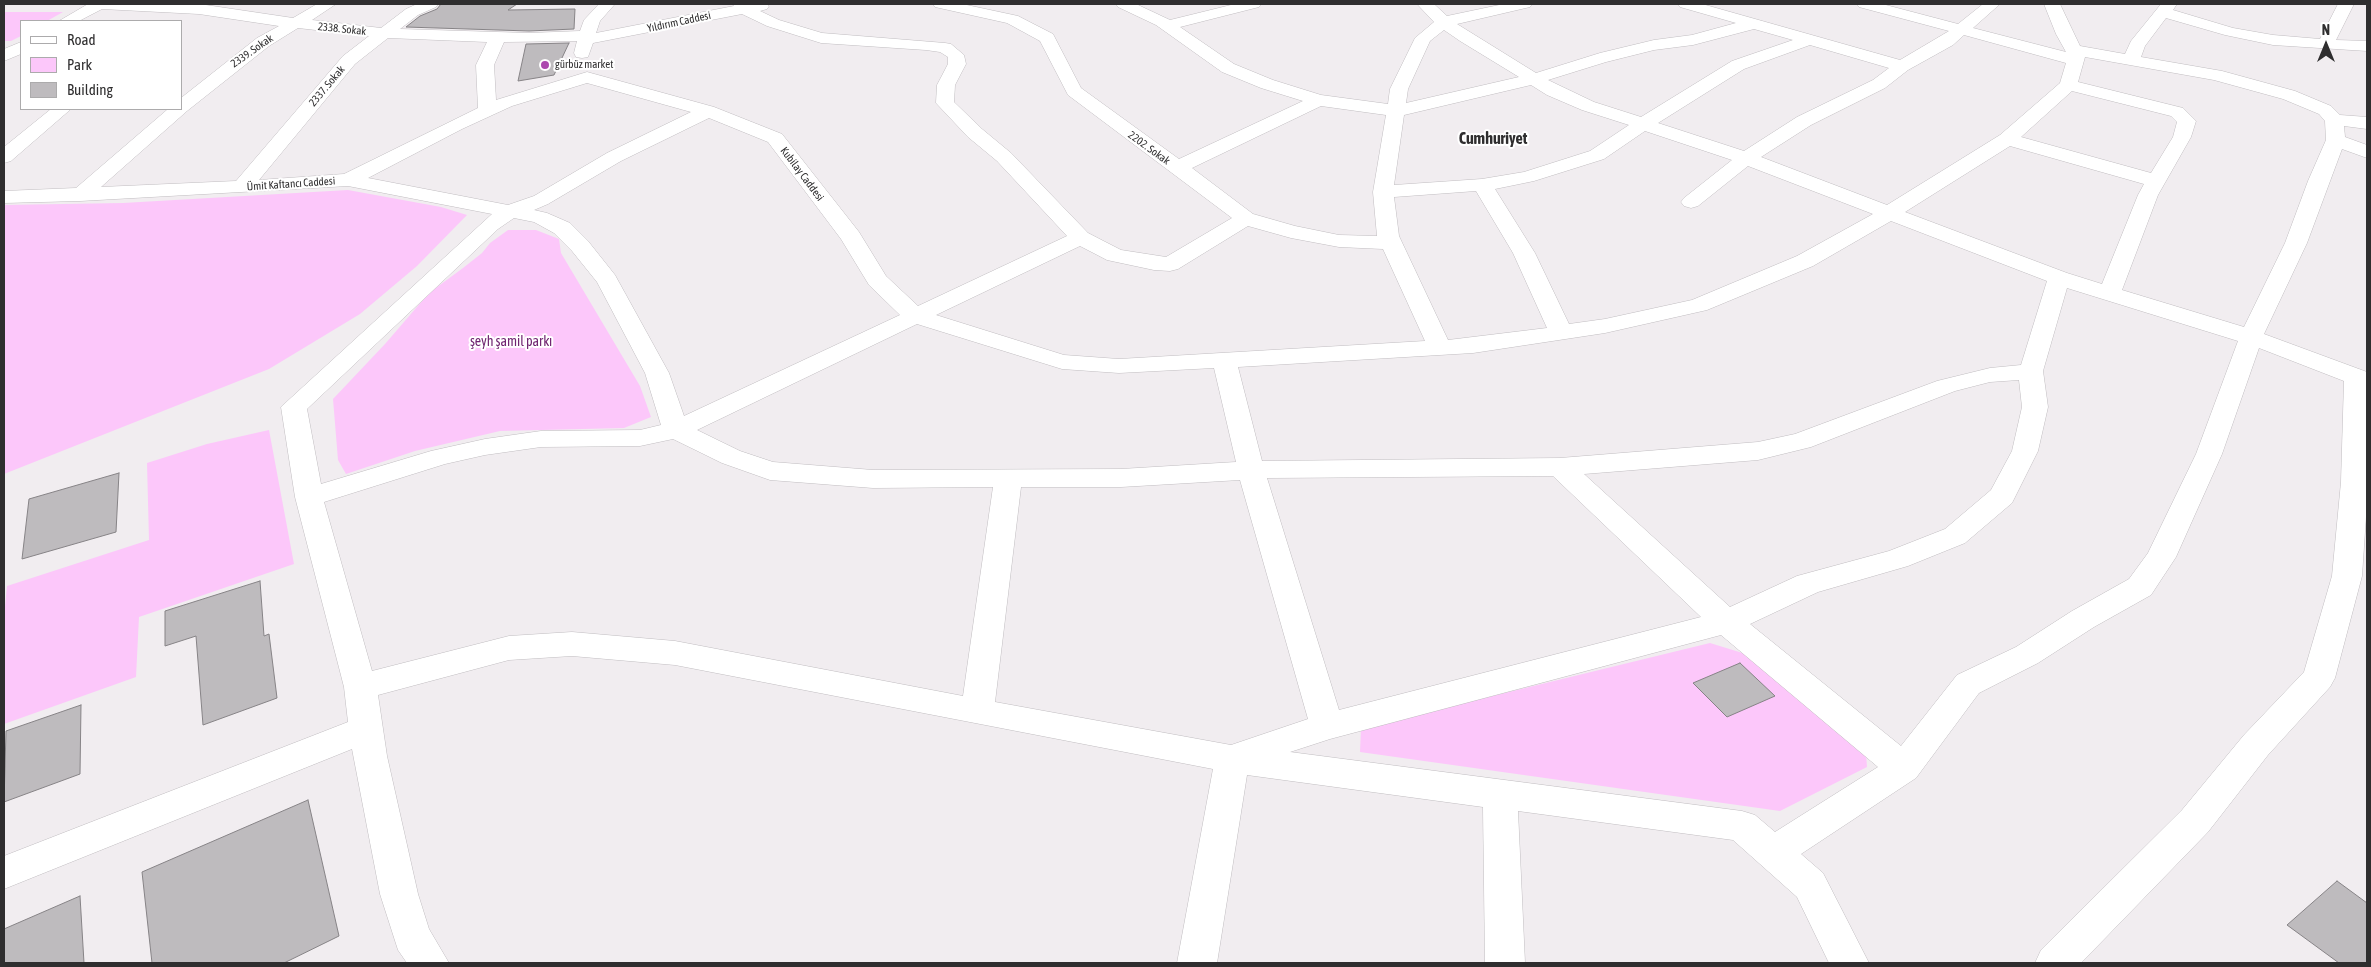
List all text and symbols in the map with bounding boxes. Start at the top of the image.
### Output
street label: Yıldırım Caddesi [646,9,712,35]
legend [20,20,182,110]
street label: 2338. Sokak [317,20,367,38]
north arrow [2301,20,2351,70]
text: N [2322,22,2330,38]
text: Road [67,31,96,48]
street label: 2339. Sokak [228,32,276,70]
text: Park [67,56,92,73]
place label: gürbüz market [555,58,613,72]
marker: gürbüz market [539,59,551,71]
street label: 2337. Sokak [306,63,348,109]
text: Building [67,81,113,98]
street label: 2202. Sokak [1125,128,1173,168]
district label: Cumhuriyet [1459,129,1527,149]
street label: Kubilay Caddesi [777,144,827,204]
street label: Ümit Kaftancı Caddesi [246,174,336,194]
park label: şeyh şamil parkı [470,334,552,350]

